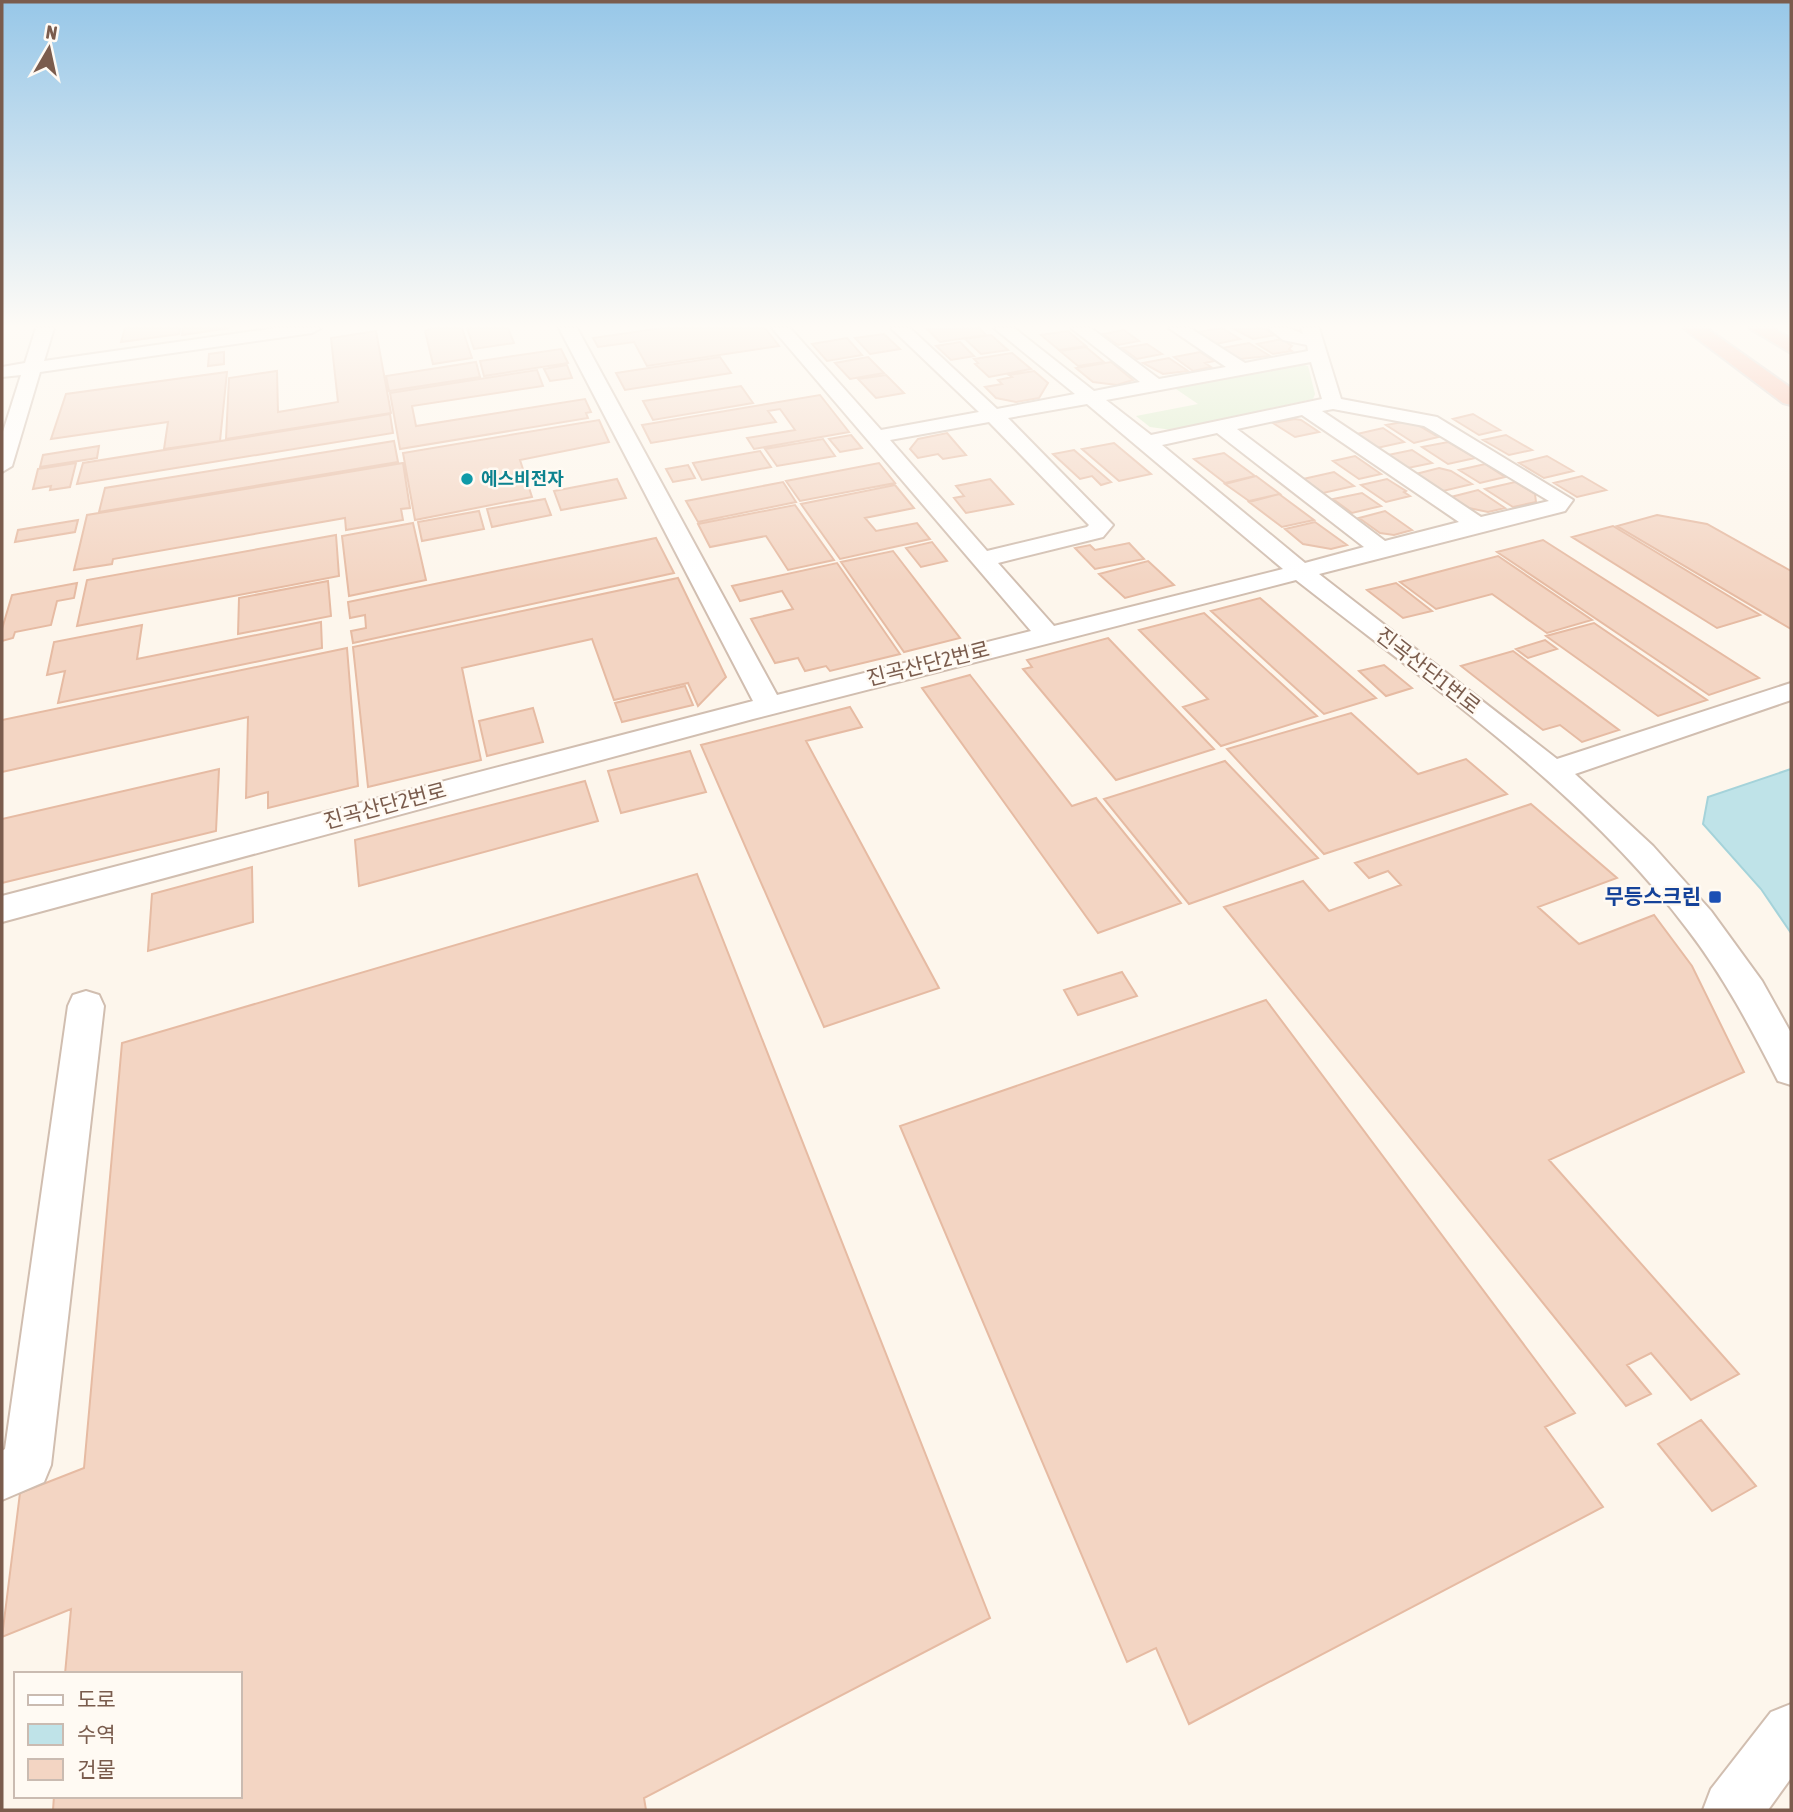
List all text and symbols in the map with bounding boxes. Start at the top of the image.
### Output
north arrow [14,14,84,84]
text: N [44,20,59,44]
place label: 에스비전자 [481,468,564,489]
marker: 에스비전자 [459,471,475,487]
street label: 진곡산단1번로 [1372,622,1486,718]
street label: 진곡산단2번로 [864,636,992,690]
street label: 진곡산단2번로 [321,777,449,833]
place label: 무등스크린 [1604,884,1701,908]
marker: 무등스크린 [1707,889,1723,905]
legend [14,1672,242,1798]
text: 도로 [77,1687,116,1711]
text: 수역 [77,1722,116,1746]
text: 건물 [77,1757,116,1781]

